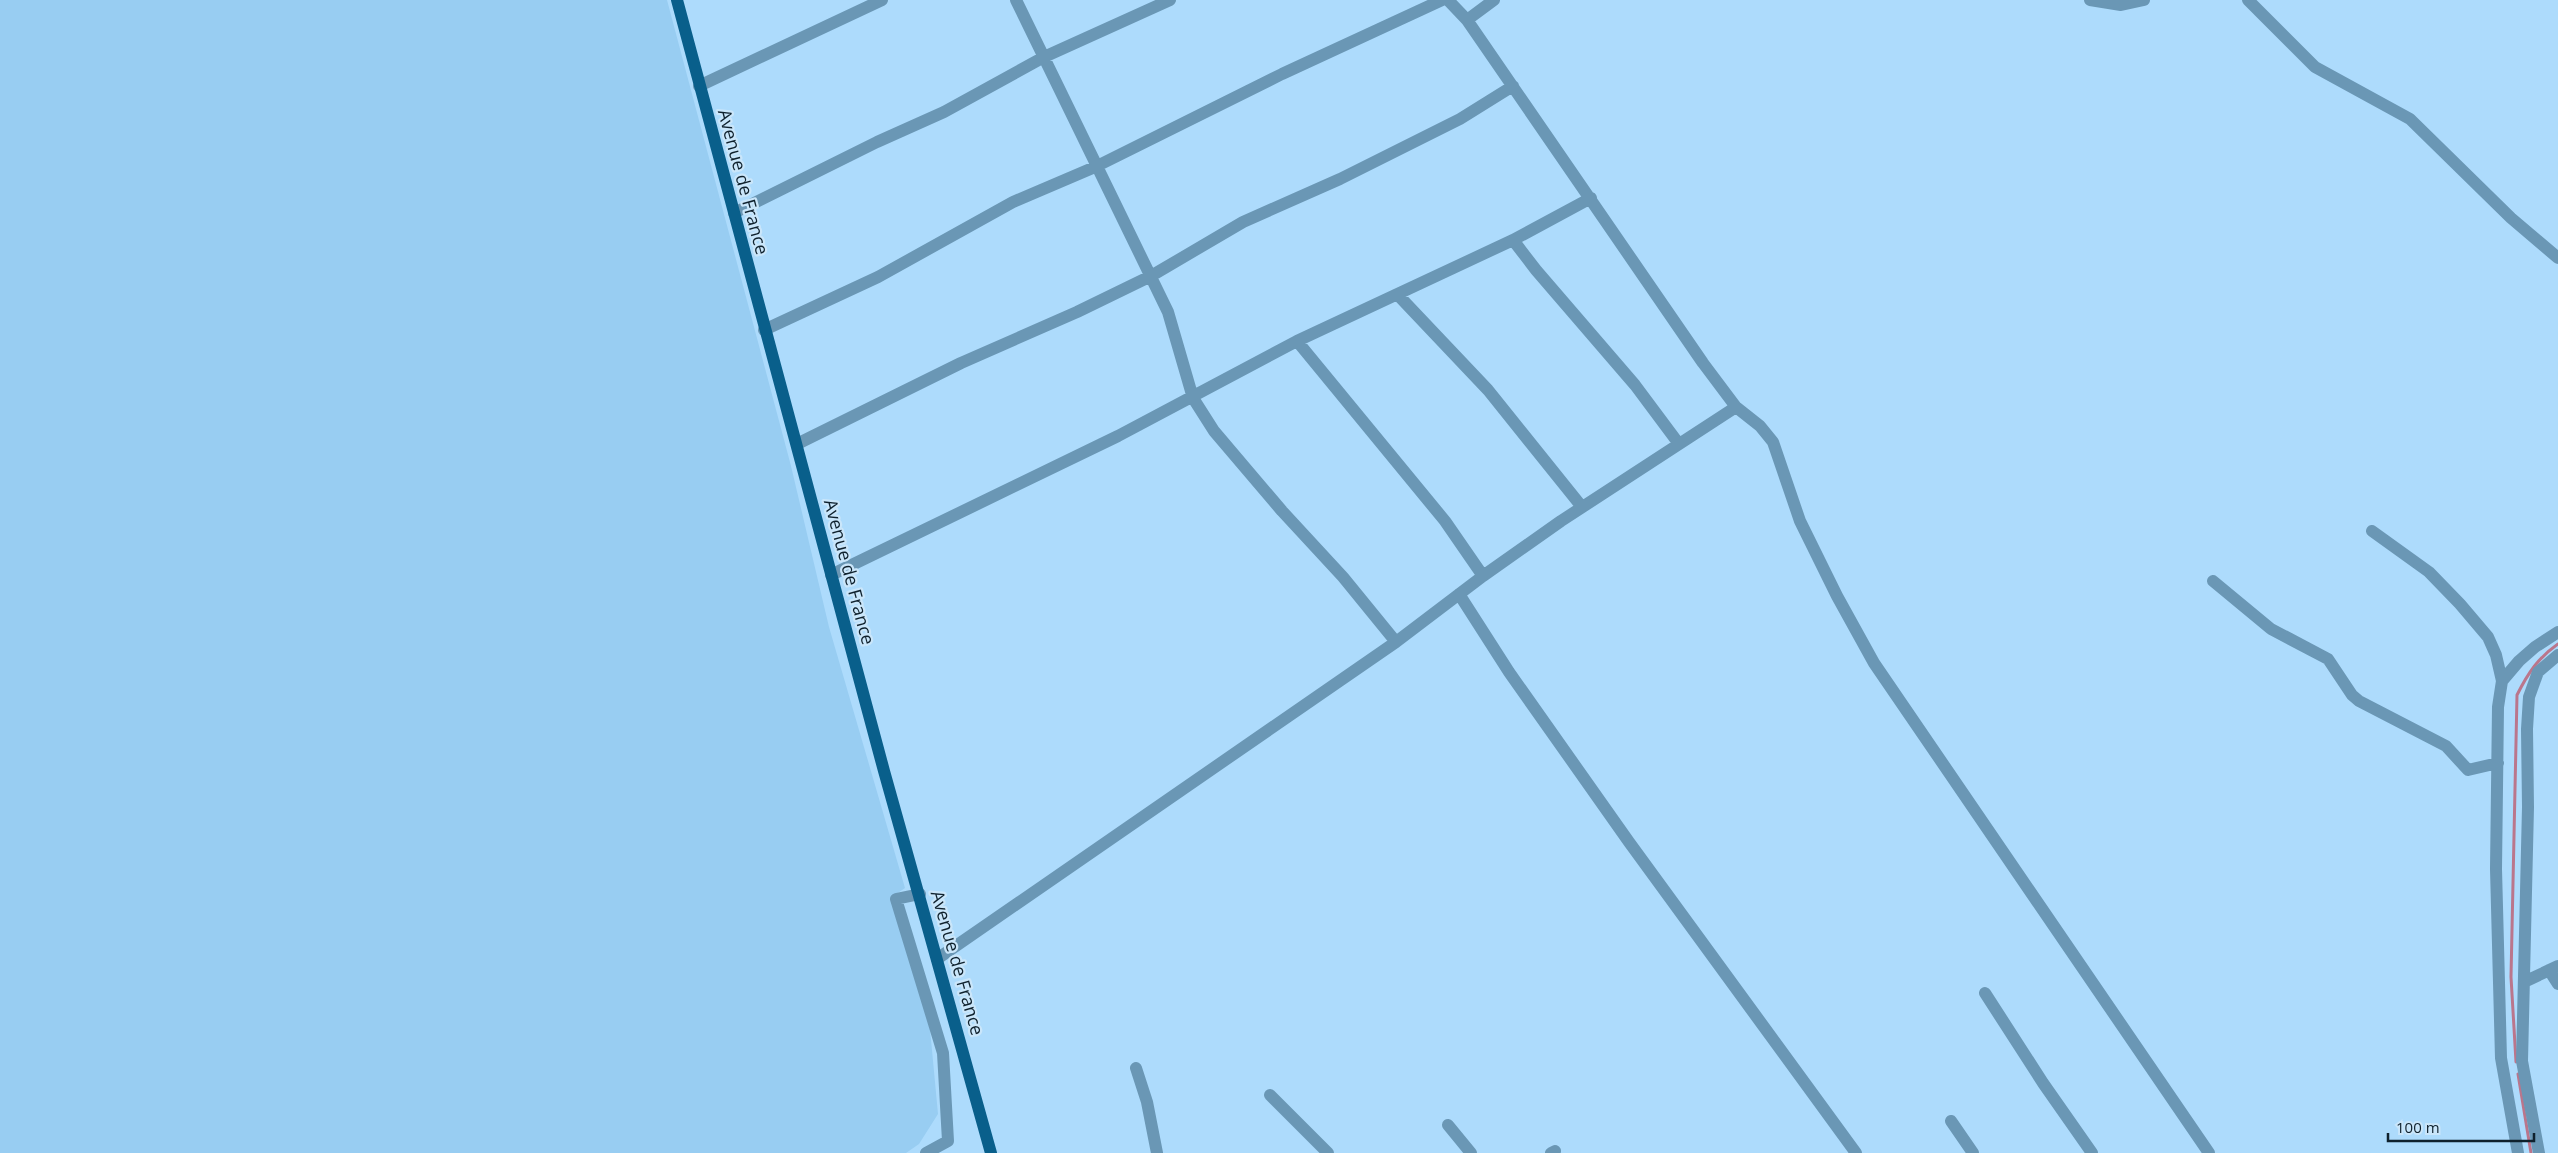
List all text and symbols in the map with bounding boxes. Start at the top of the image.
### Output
street label: Avenue de France [713,106,775,257]
street label: Avenue de France [819,496,881,647]
street label: Avenue de France [926,888,990,1038]
scale bar [2388,1110,2534,1142]
text: 100 m [2396,1117,2440,1137]

